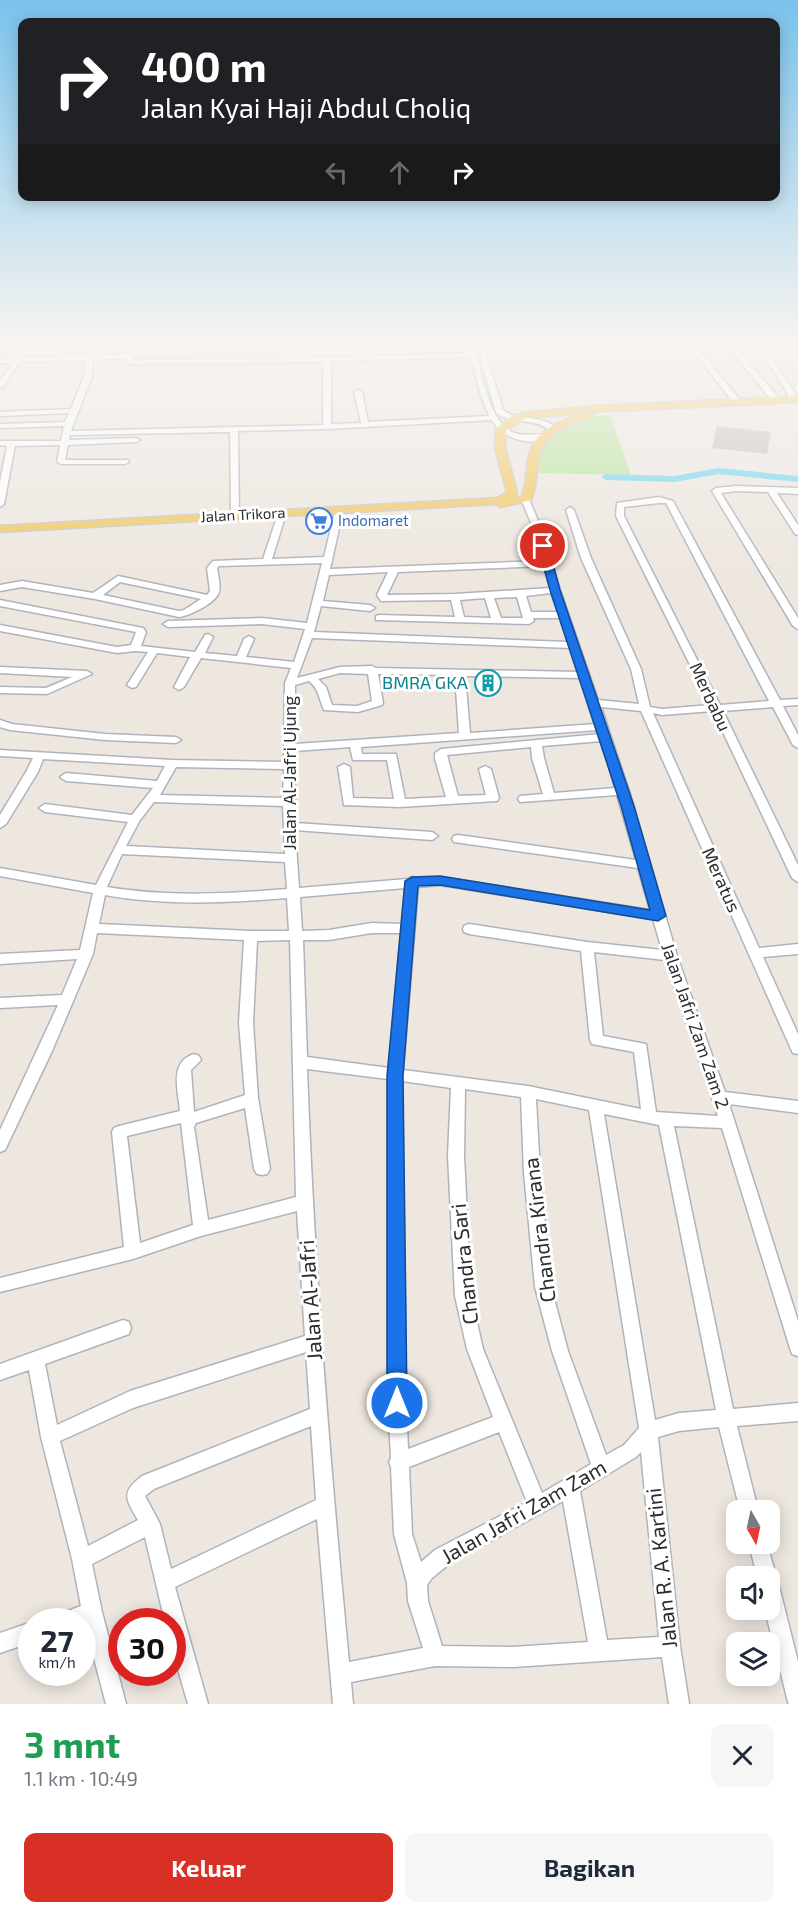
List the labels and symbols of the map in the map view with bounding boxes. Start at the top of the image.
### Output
street label: Jalan Trikora [200,503,286,525]
supermarket icon: Indomaret [304,506,334,536]
place label: Indomaret [338,511,409,529]
pin [517,520,568,571]
street label: Merbabu [685,659,736,734]
building icon: BMRA GKA [473,668,503,698]
place label: BMRA GKA [382,671,469,693]
street label: Jalan Al-Jafri Ujung [278,696,300,850]
street label: Meratus [698,844,746,916]
street label: Jalan Jafri Zam Zam 2 [657,940,735,1111]
street label: Chandra Kirana [517,1156,560,1304]
street label: Chandra Sari [445,1202,482,1326]
street label: Jalan Al-Jafri [293,1239,326,1361]
position arrow [365,1371,429,1435]
street label: Jalan Jafri Zam Zam [436,1453,610,1568]
street label: Jalan R. A. Kartini [640,1487,681,1649]
north arrow [726,1500,780,1554]
speed limit sign: 30 [108,1608,186,1686]

